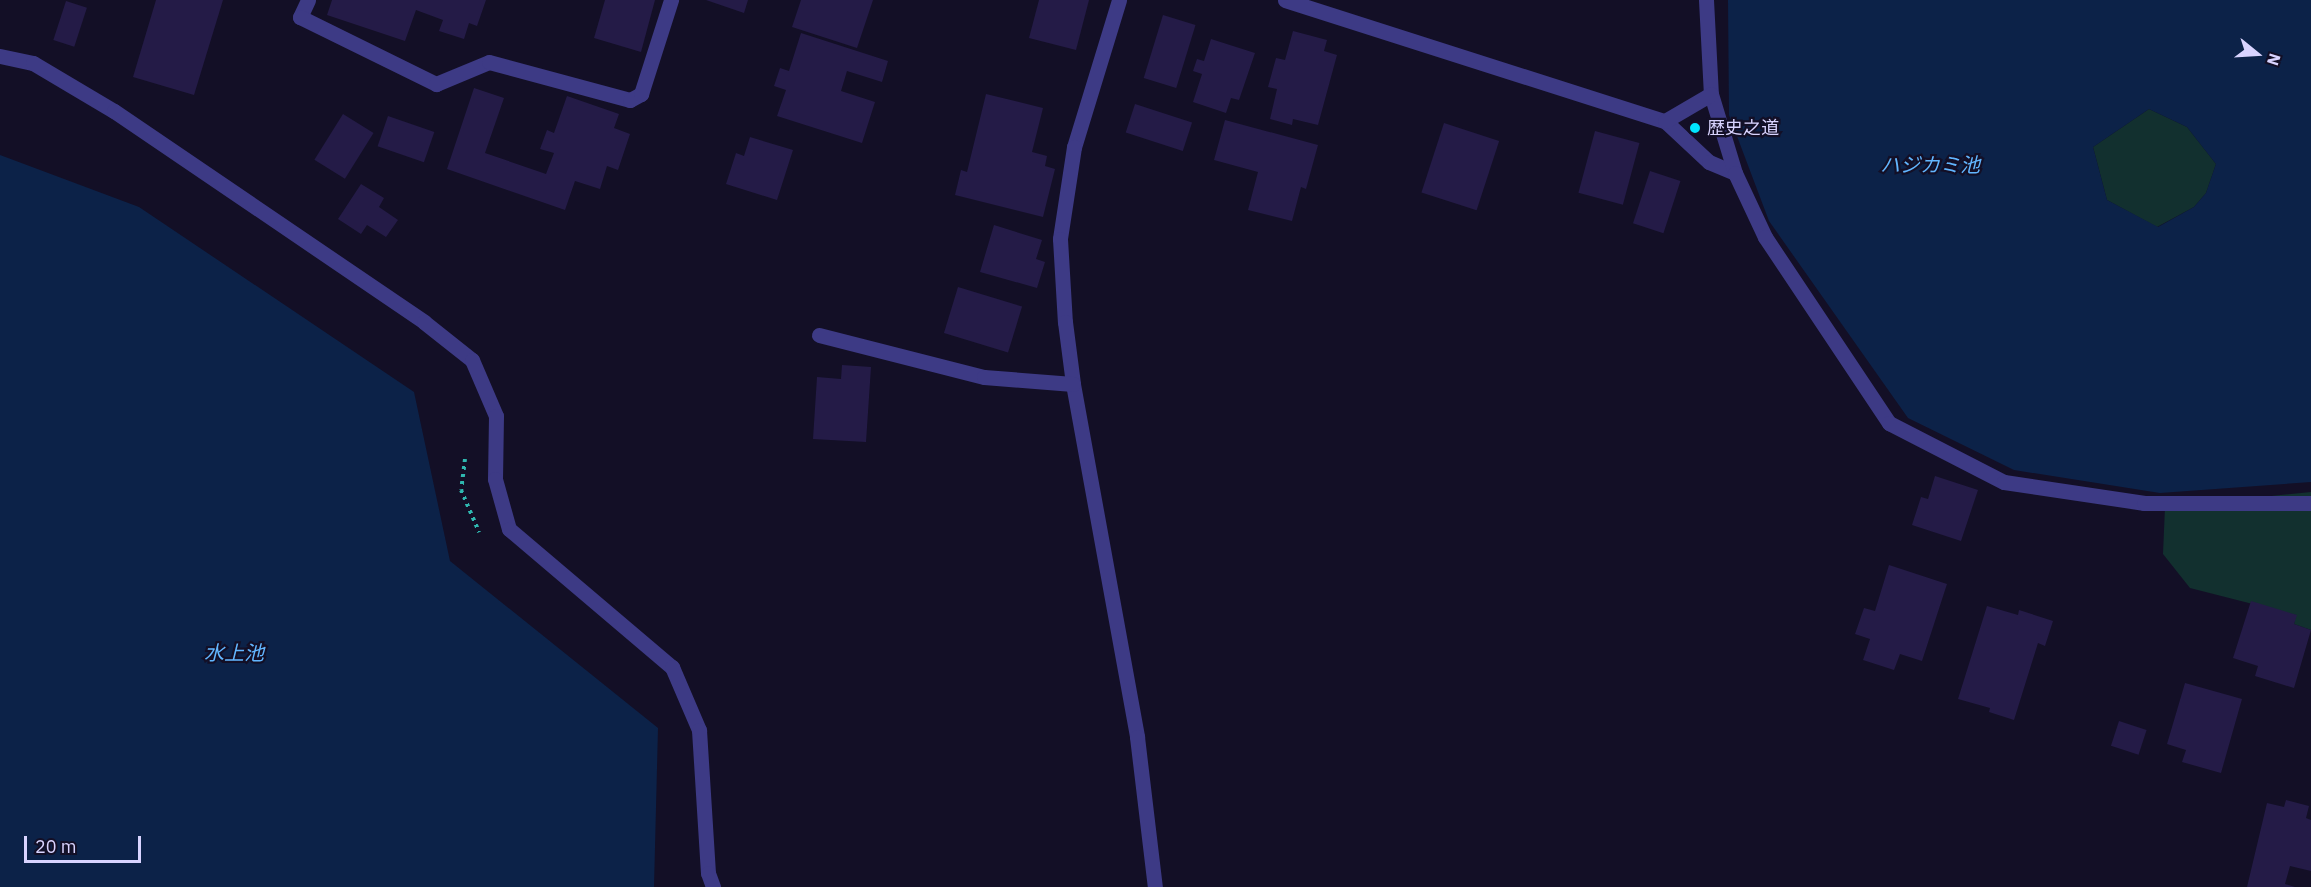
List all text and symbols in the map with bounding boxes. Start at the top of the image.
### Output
north arrow [2227,24,2287,84]
text: N [2263,51,2285,68]
place label: 歴史之道 [1707,117,1779,139]
marker: 歴史之道 [1688,121,1702,135]
water label: ハジカミ池 [1880,152,1980,176]
water label: 水上池 [204,640,264,664]
scale bar [27,824,144,862]
text: 20 m [35,835,77,858]

